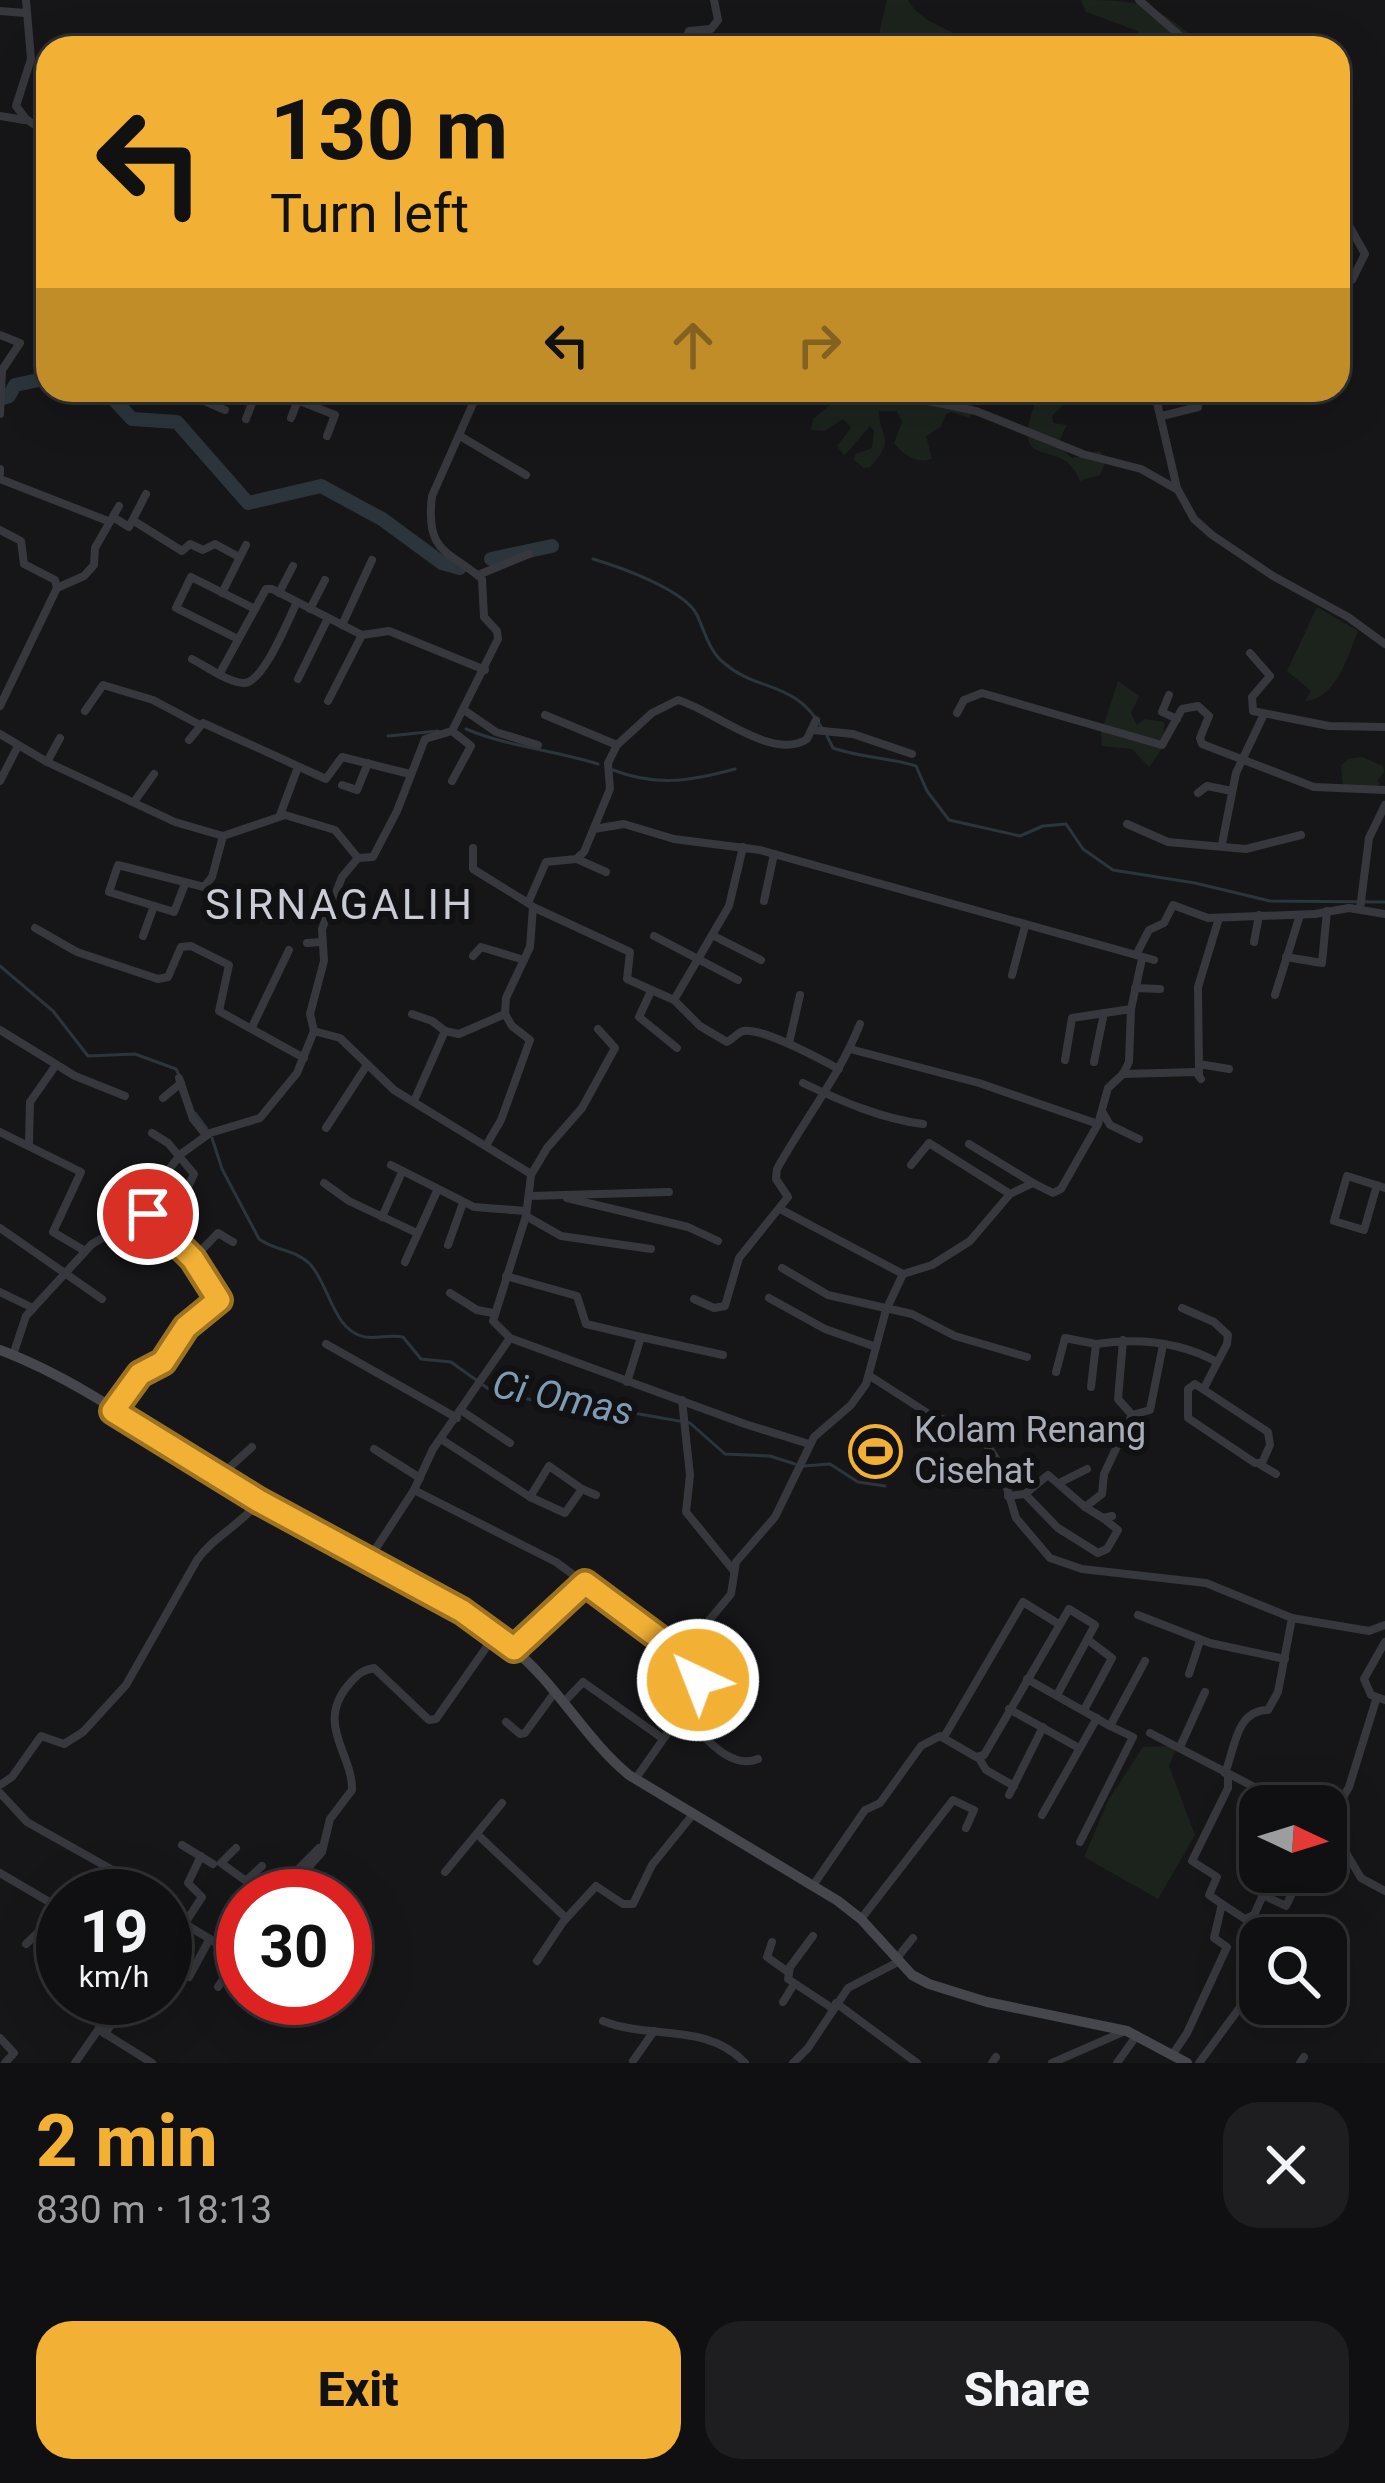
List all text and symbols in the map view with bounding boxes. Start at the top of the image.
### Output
text: 130 m [270,81,508,180]
icon: left [72,84,228,240]
text: Turn left [270,182,469,245]
icon: left [534,312,600,378]
icon: ahead [660,312,726,378]
icon: right [786,312,852,378]
district label: SIRNAGALIH [205,880,475,929]
pin [97,1163,199,1265]
icon: arrive [115,1181,181,1247]
water label: Ci Omas [488,1361,638,1435]
place label: Kolam Renang Cisehat [914,1409,1146,1492]
sports icon: Kolam Renang Cisehat [847,1423,903,1479]
position arrow [635,1617,761,1743]
north arrow [1239,1785,1347,1893]
map controls [1239,1785,1347,2025]
speed limit sign: 30 [216,1869,372,2025]
text: 19 [80,1896,148,1967]
button: search [1239,1917,1347,2025]
text: km/h [79,1959,149,1994]
text: 2 min [36,2099,218,2184]
button: close [1223,2102,1349,2228]
text: 830 m · 18:13 [36,2187,272,2233]
button: Exit [36,2321,681,2459]
button: Share [705,2321,1349,2459]

